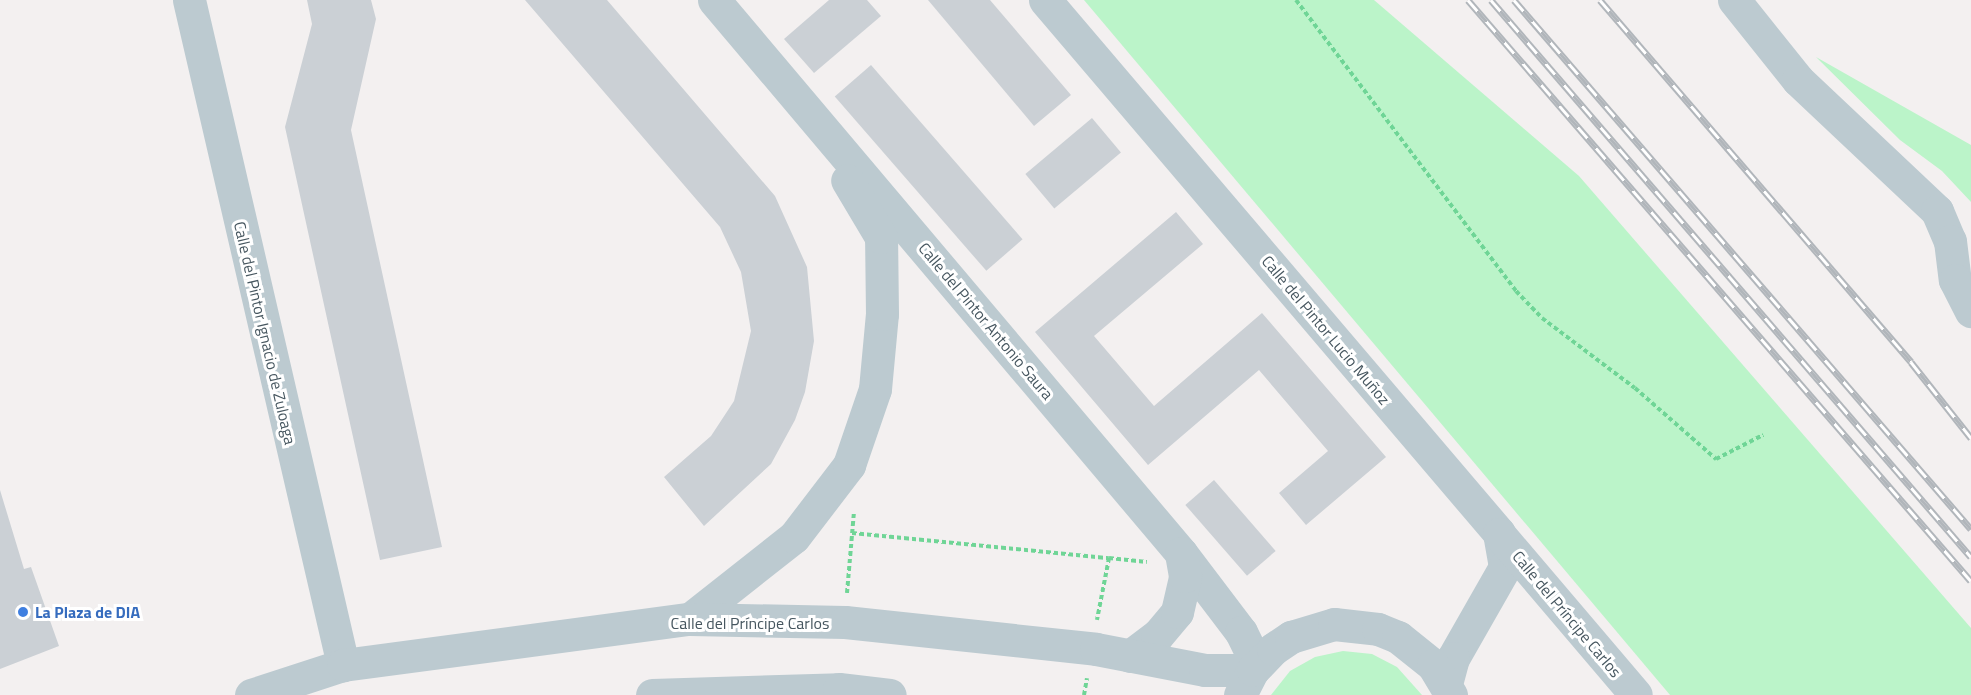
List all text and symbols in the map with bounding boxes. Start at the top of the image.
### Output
street label: Calle del Pintor Ignacio de Zuloaga [230,219,300,447]
street label: Calle del Pintor Antonio Saura [915,239,1057,403]
street label: Calle del Pintor Lucio Muñoz [1258,251,1394,409]
street label: Calle del Príncipe Carlos [1509,547,1625,681]
place label: La Plaza de DIA [35,602,140,622]
marker: La Plaza de DIA [16,605,30,619]
street label: Calle del Príncipe Carlos [671,613,829,633]

